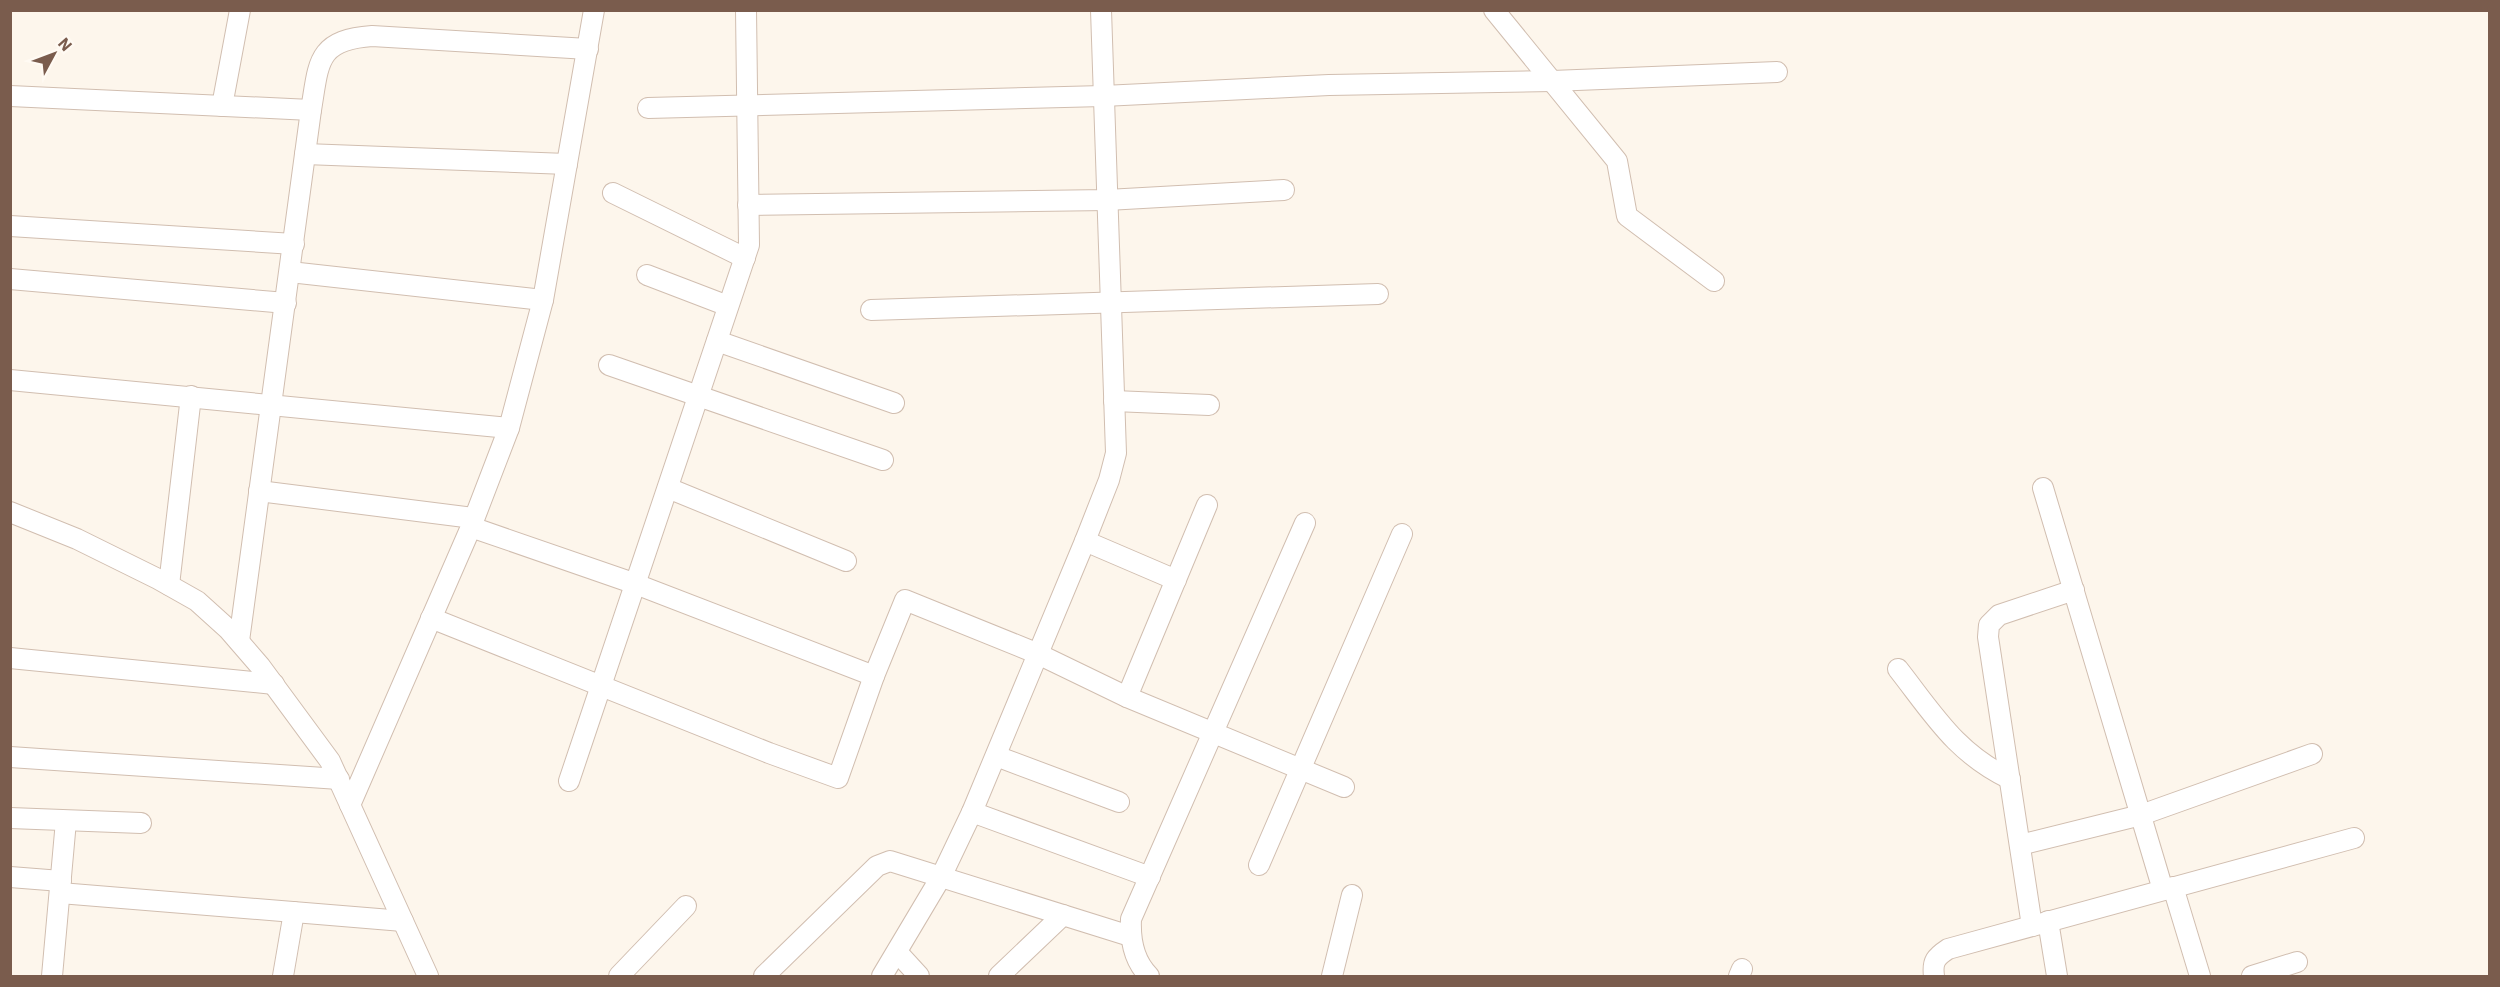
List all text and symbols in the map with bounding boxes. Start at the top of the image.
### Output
north arrow [24,24,84,84]
text: N [54,33,77,55]

